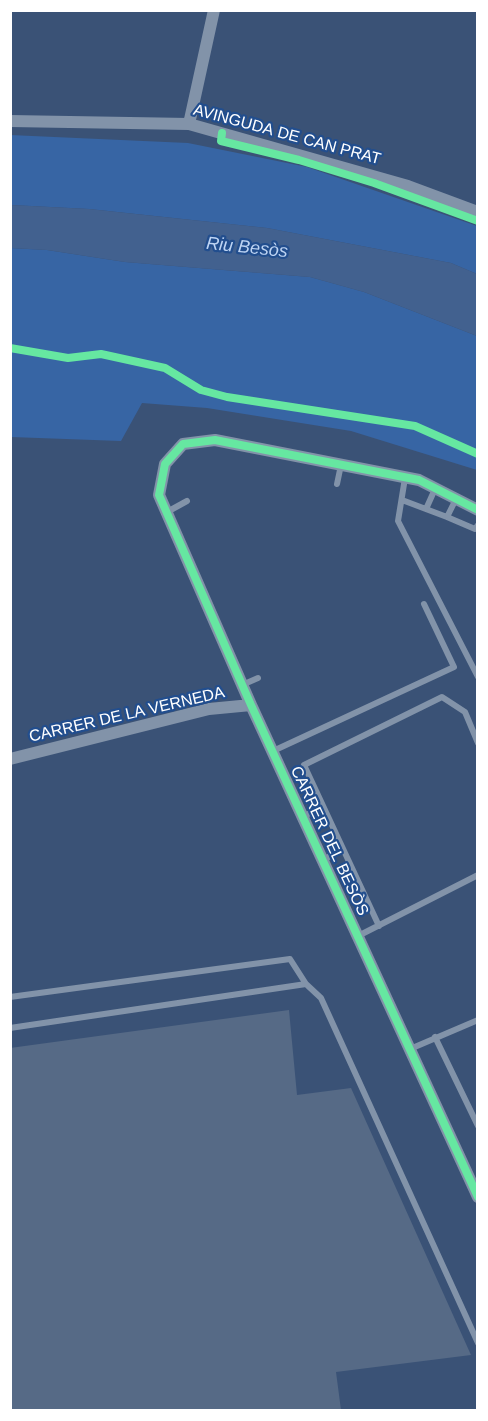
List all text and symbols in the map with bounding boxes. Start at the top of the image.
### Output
street label: AVINGUDA DE CAN PRAT [191,101,383,169]
water label: Riu Besòs [205,233,289,263]
street label: CARRER DE LA VERNEDA [27,683,227,747]
street label: CARRER DEL BESÒS [286,763,372,919]

